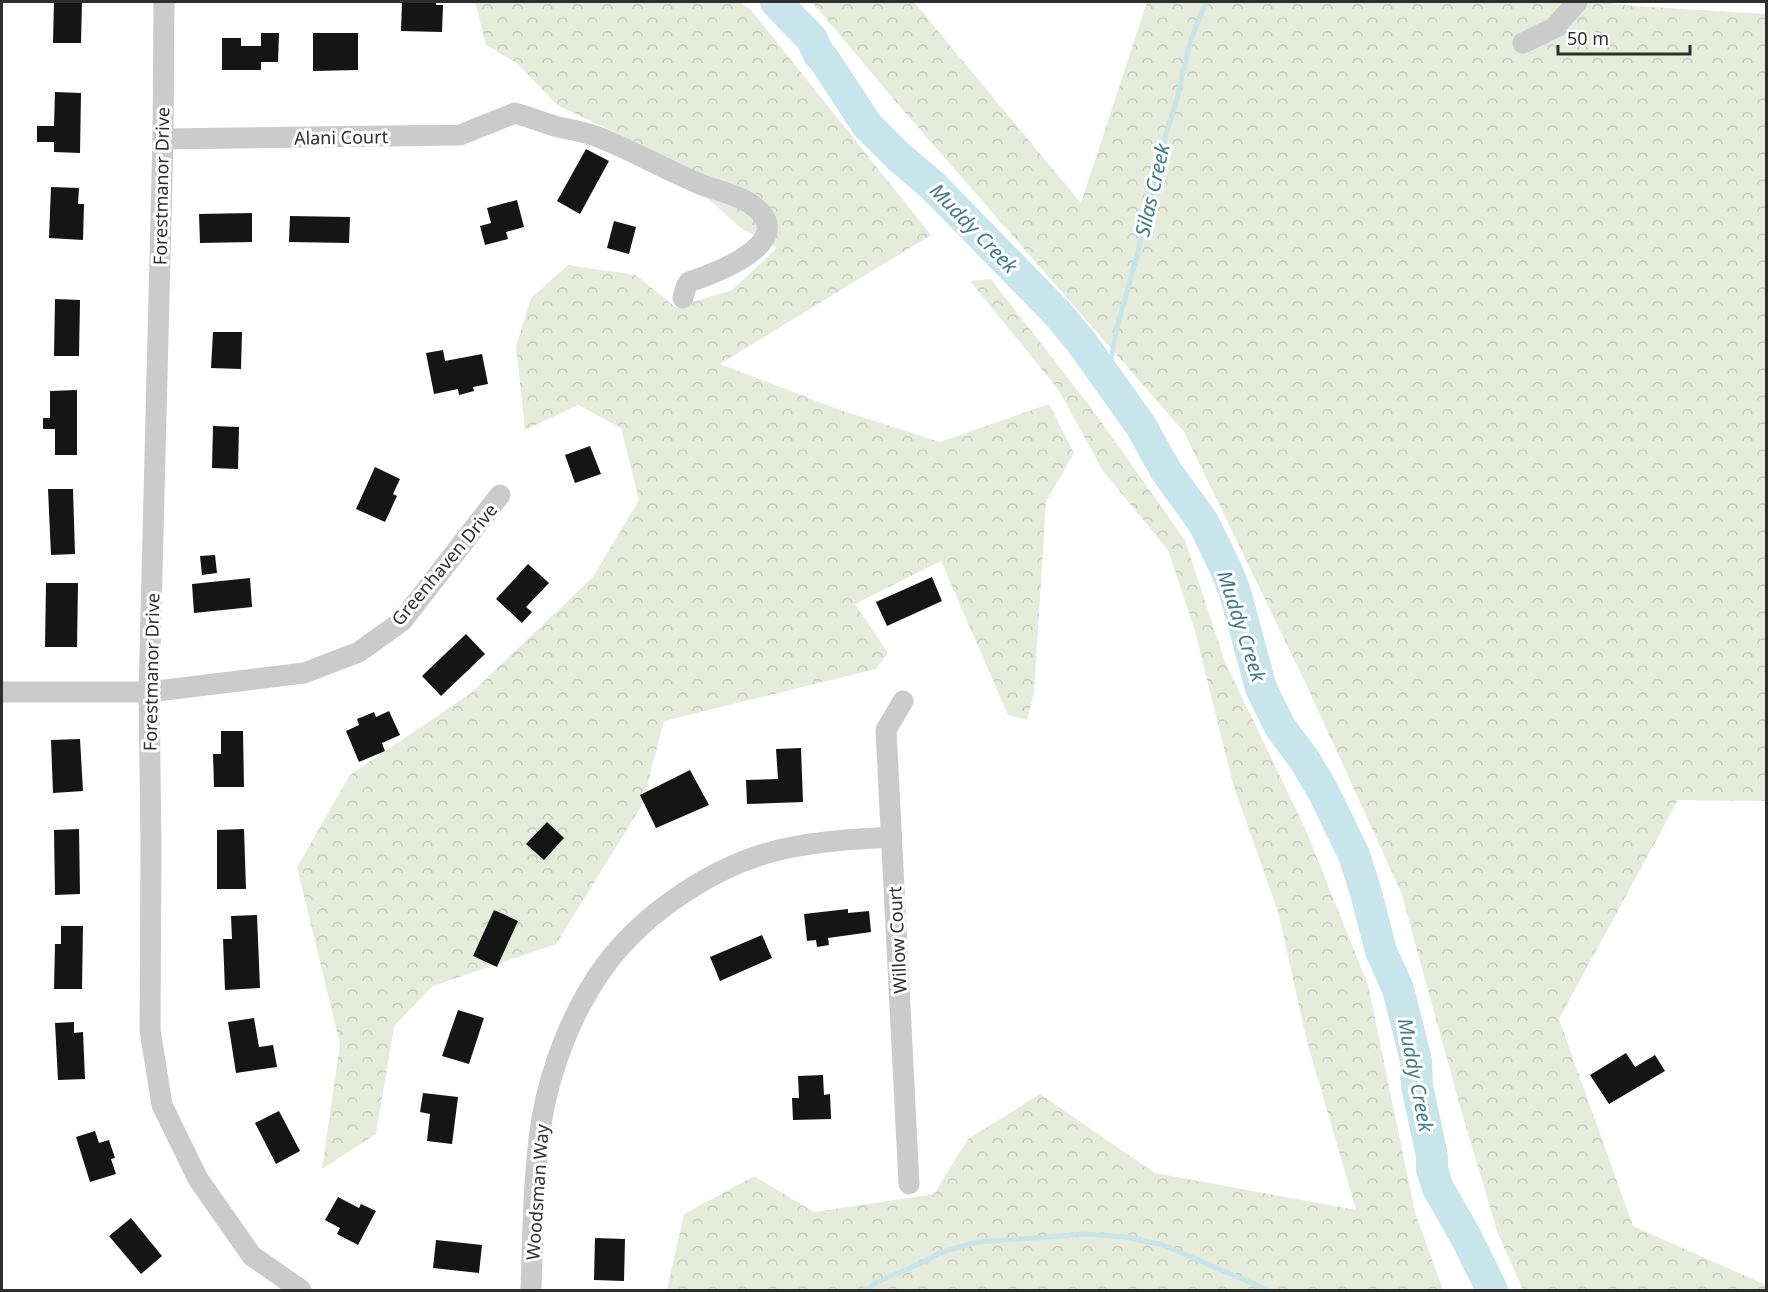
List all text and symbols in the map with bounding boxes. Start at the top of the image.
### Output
scale bar [1558,18,1690,56]
text: 50 m [1567,26,1609,50]
street label: Forestmanor Drive [148,107,174,265]
street label: Alani Court [294,124,389,150]
water label: Silas Creek [1128,140,1176,239]
water label: Muddy Creek [924,177,1025,280]
street label: Greenhaven Drive [386,498,502,630]
water label: Muddy Creek [1211,567,1273,686]
street label: Forestmanor Drive [138,593,164,751]
street label: Willow Court [882,885,912,994]
water label: Muddy Creek [1392,1016,1440,1135]
street label: Woodsman Way [520,1122,554,1261]

